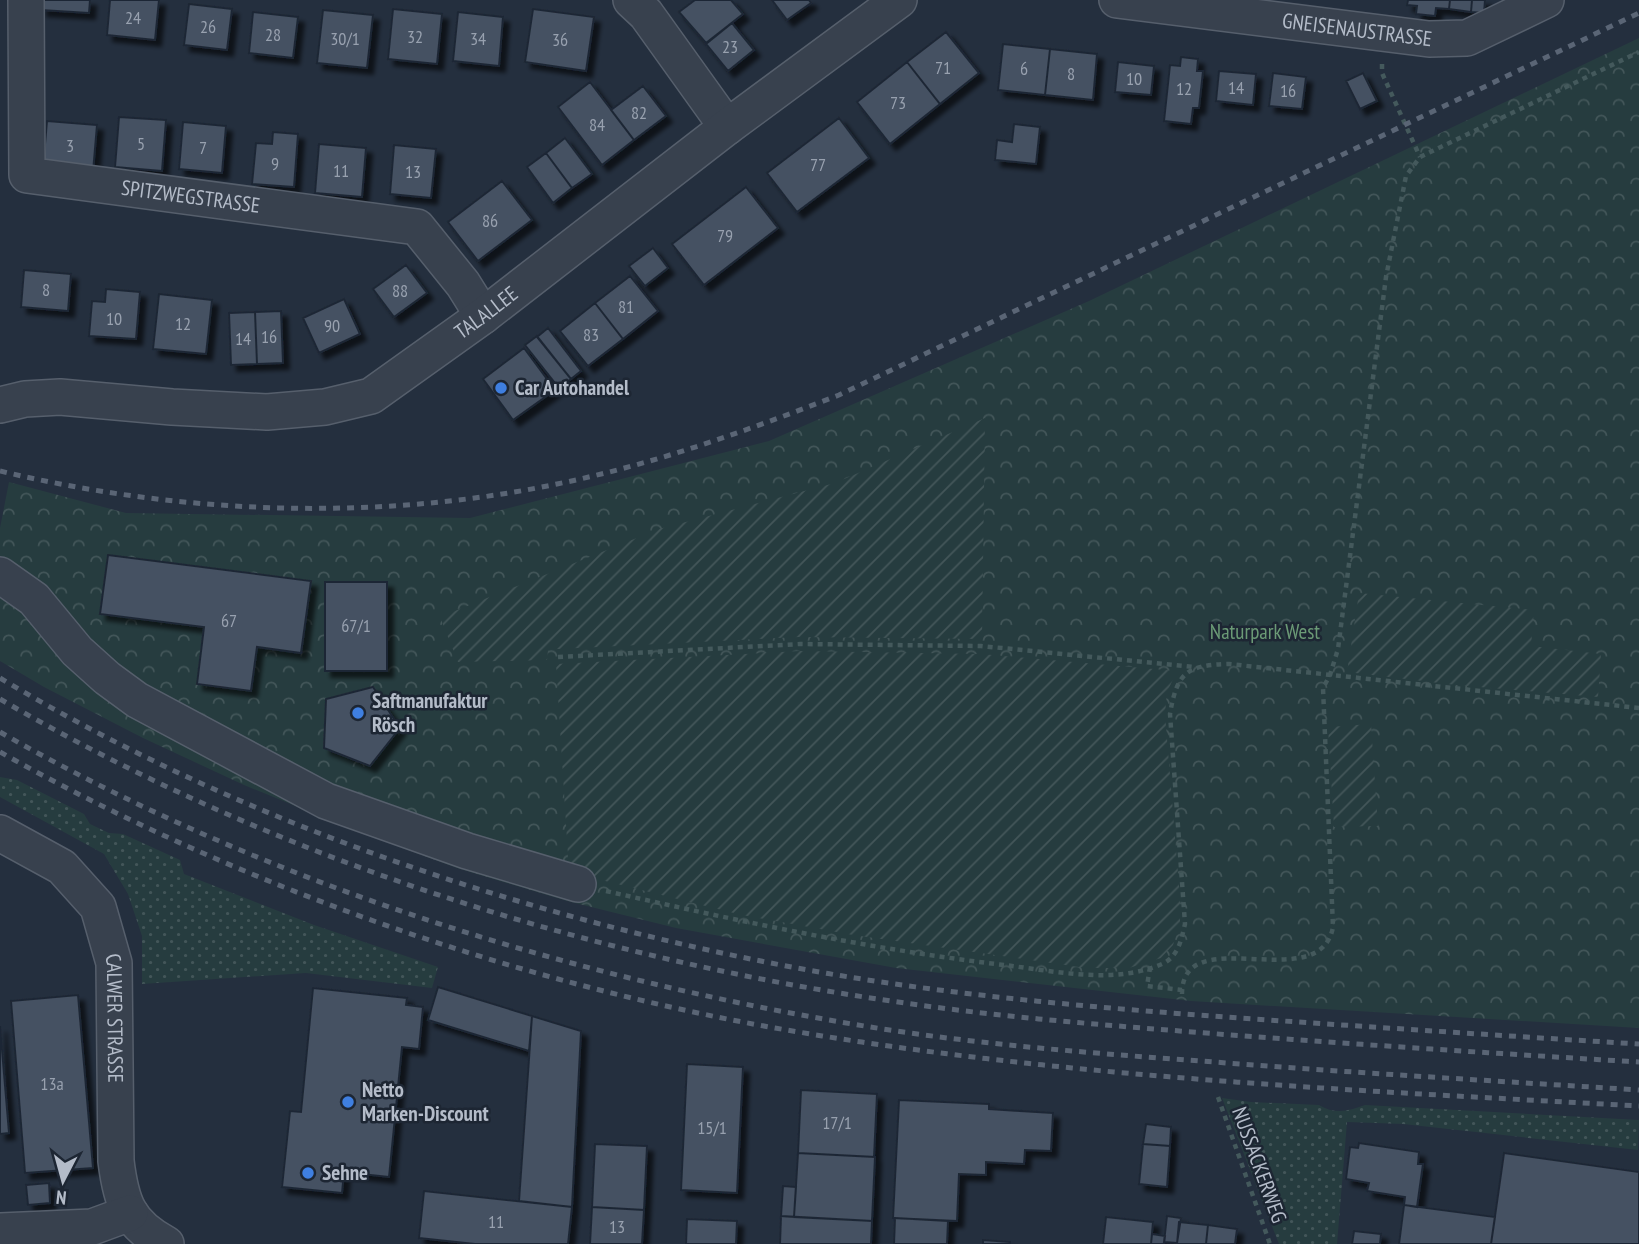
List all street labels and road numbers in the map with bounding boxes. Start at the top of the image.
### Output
street label: GNEISENAUSTRASSE [1281,7,1434,52]
street label: SPITZWEGSTRASSE [120,174,262,219]
street label: TALALLEE [449,280,523,345]
street label: CALWER STRASSE [99,950,129,1083]
street label: NUSSACKERWEG [1226,1103,1293,1227]

